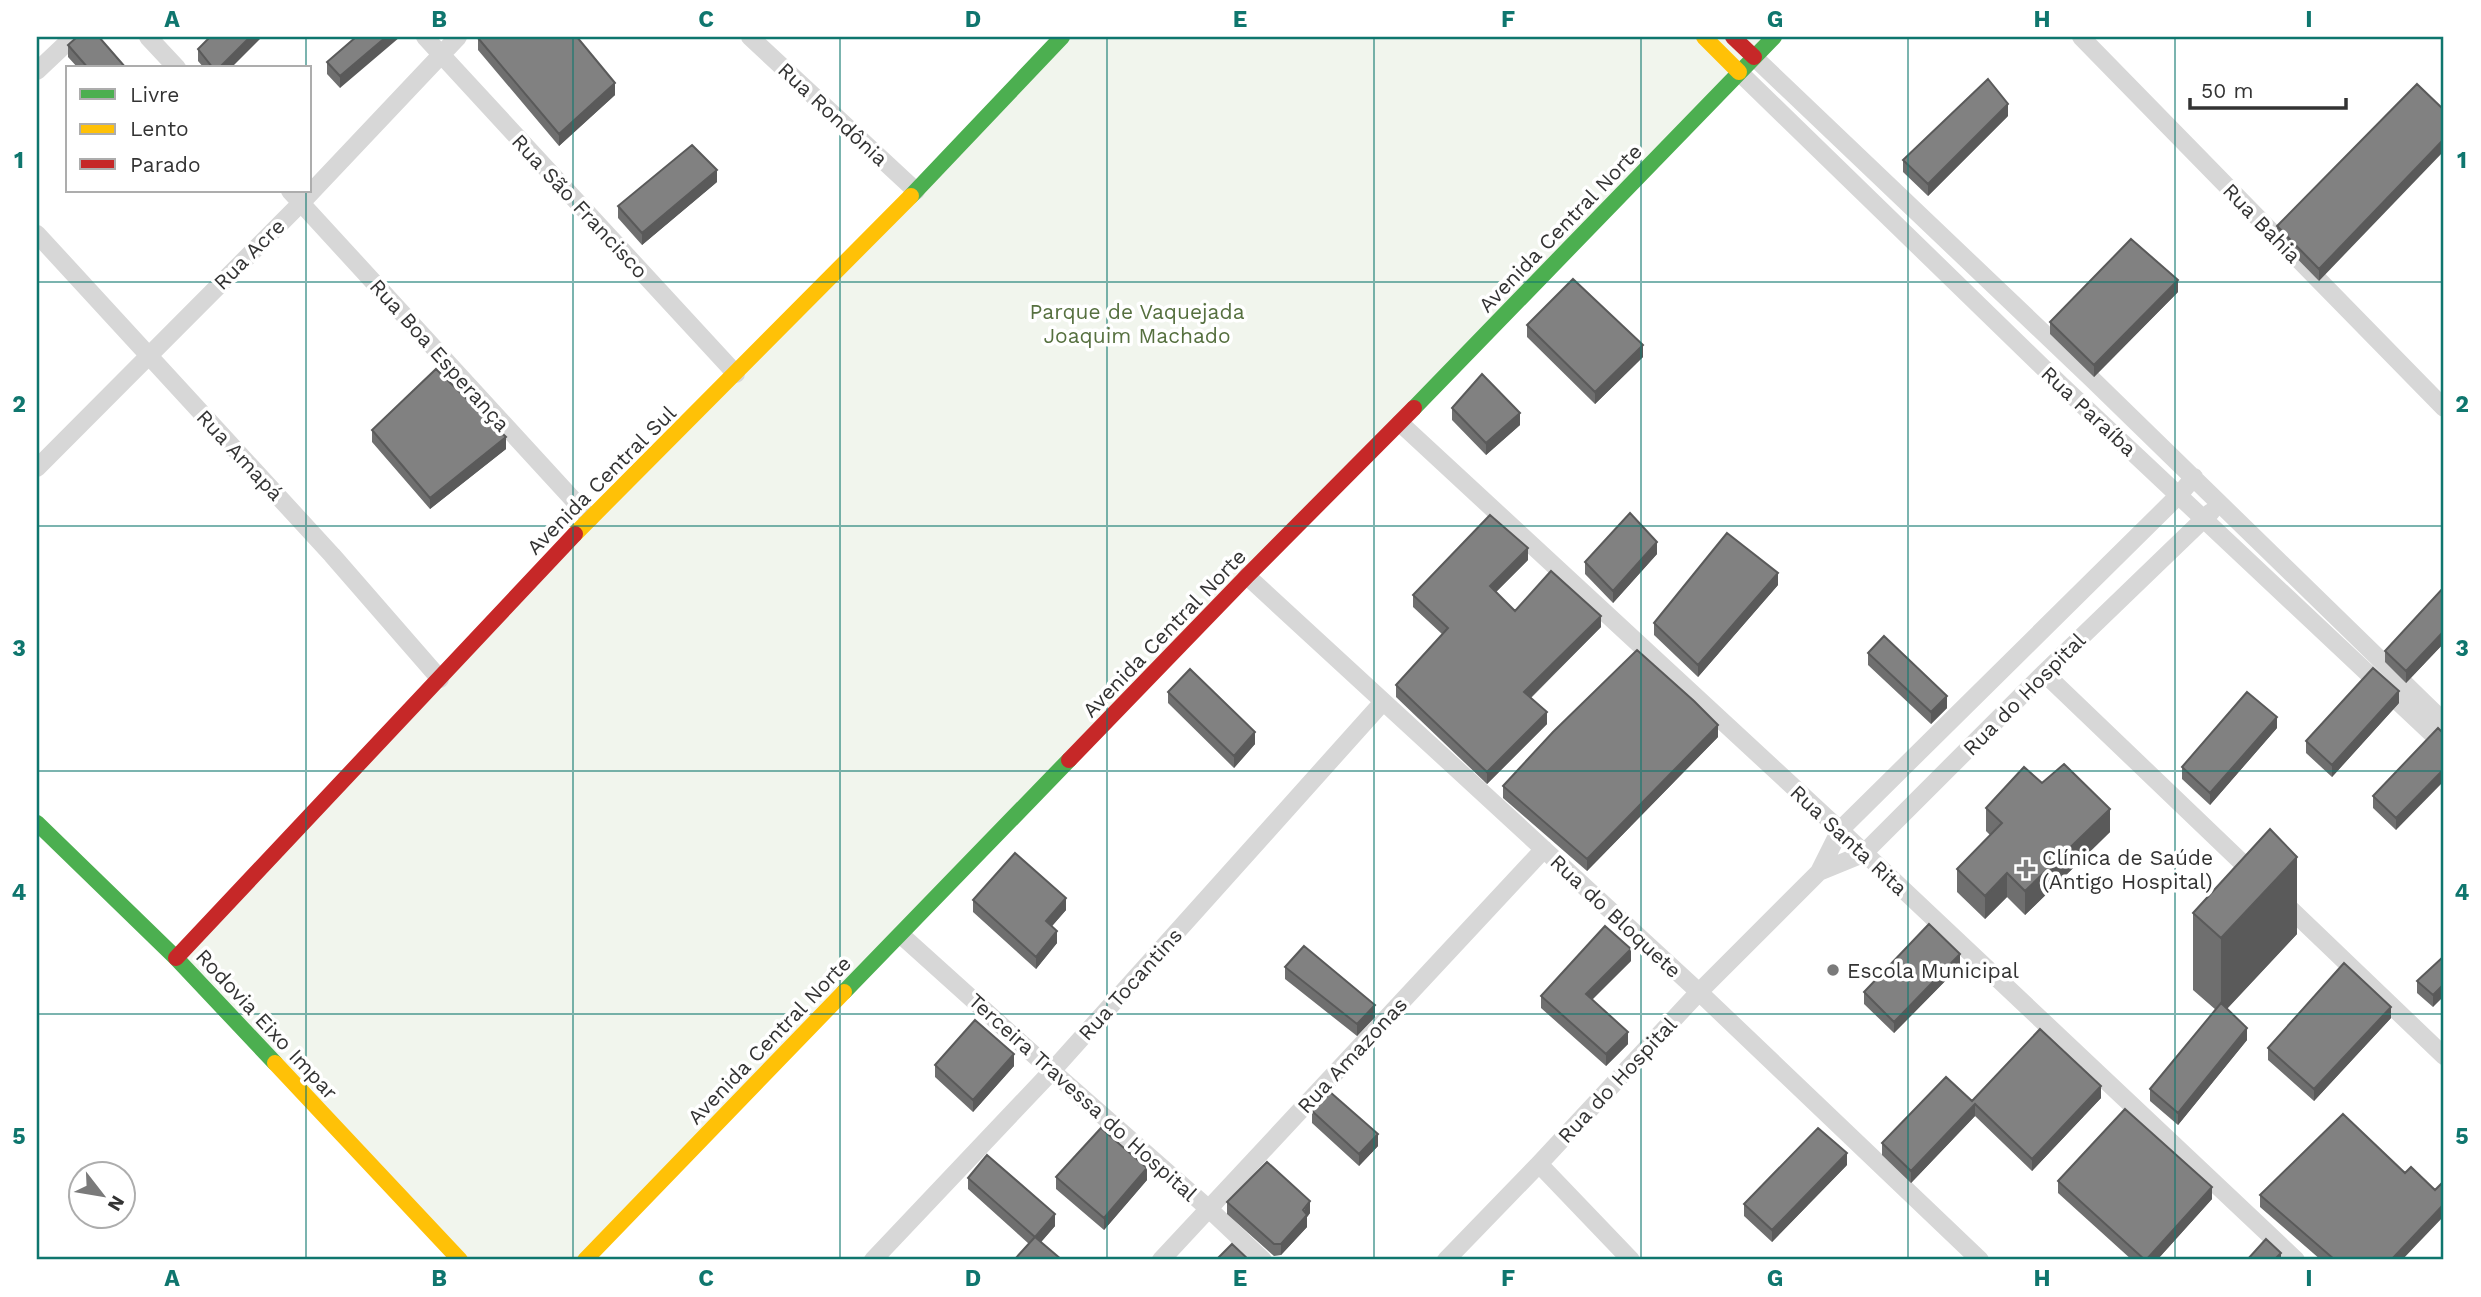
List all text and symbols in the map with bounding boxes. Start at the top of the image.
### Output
text: A [164,6,180,33]
text: B [431,6,447,33]
text: C [698,6,714,33]
text: D [965,6,981,33]
text: E [1233,6,1247,33]
text: F [1501,6,1515,33]
text: G [1767,6,1783,33]
text: H [2033,6,2051,33]
text: I [2305,6,2313,33]
street label: Rua Rondônia [773,57,893,171]
legend [66,66,312,192]
scale bar [2190,66,2346,110]
text: 50 m [2201,78,2253,103]
text: Livre [130,82,179,107]
text: Lento [130,116,189,141]
street label: Rua São Francisco [507,129,653,283]
street label: Avenida Central Norte [1473,139,1647,317]
text: 1 [14,147,24,174]
text: 1 [2457,147,2467,174]
text: Parado [130,152,201,177]
street label: Rua Bahia [2218,178,2306,268]
street label: Rua Acre [208,213,290,295]
street label: Rua Boa Esperança [365,274,515,437]
park label: Parque de Vaquejada Joaquim Machado [1029,299,1245,348]
street label: Rua Paraíba [2036,361,2142,461]
text: 2 [12,391,26,418]
text: 2 [2455,391,2469,418]
street label: Avenida Central Sul [521,400,681,560]
street label: Rua Amapá [192,404,289,506]
street label: Avenida Central Norte [1077,544,1251,722]
street label: Rua do Hospital [1958,627,2091,760]
text: 3 [12,635,26,662]
text: 3 [2455,635,2469,662]
street label: Rua Santa Rita [1785,779,1913,901]
place label: Clínica de Saúde (Antigo Hospital) [2042,845,2213,894]
street label: Rua do Bloquete [1545,849,1687,983]
marker: Clínica de Saúde (Antigo Hospital) [2016,859,2036,879]
text: 4 [12,879,27,906]
text: 4 [2455,879,2470,906]
street label: Rua Tocantins [1073,923,1187,1045]
street label: Rodovia Eixo Impar [191,944,343,1105]
street label: Avenida Central Norte [682,951,856,1129]
place label: Escola Municipal [1847,958,2020,983]
marker: Escola Municipal [1825,962,1841,978]
street label: Terceira Travessa do Hospital [964,988,1203,1207]
street label: Rua Amazonas [1292,992,1412,1118]
street label: Rua do Hospital [1552,1011,1682,1148]
text: 5 [12,1123,26,1150]
text: 5 [2455,1123,2469,1150]
north arrow [66,1160,136,1230]
text: N [103,1192,130,1215]
text: A [164,1265,180,1292]
text: B [431,1265,447,1292]
text: C [698,1265,714,1292]
text: D [965,1265,981,1292]
text: E [1233,1265,1247,1292]
text: F [1501,1265,1515,1292]
text: G [1767,1265,1783,1292]
text: H [2033,1265,2051,1292]
text: I [2305,1265,2313,1292]

